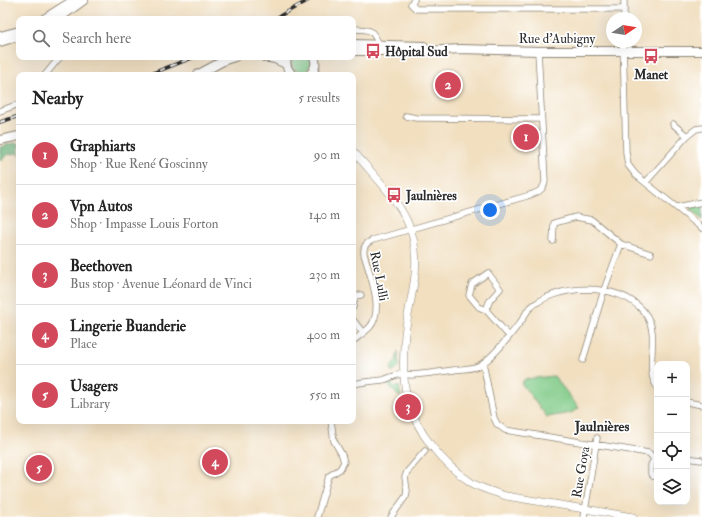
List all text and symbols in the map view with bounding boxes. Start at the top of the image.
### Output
north arrow [606,12,642,48]
search box [16,16,356,60]
icon: search [30,27,52,49]
text: Search here [62,29,131,48]
street label: Rue d'Aubigny [519,31,596,48]
bus stop icon: Hôpital Sud [364,42,382,60]
place label: Hôpital Sud [385,44,448,61]
bus stop icon: Manet [642,47,660,65]
place label: Manet [633,67,669,83]
pin: 2 [435,70,461,100]
text: Nearby [32,88,83,109]
text: 5 results [298,90,340,106]
pin: 1 [513,122,539,152]
text: Graphiarts [70,137,135,156]
text: 1 [43,147,47,163]
text: 90 m [314,147,340,163]
text: Shop · Rue René Goscinny [70,156,208,172]
bus stop icon: Jaulnières [385,186,403,204]
place label: Jaulnières [405,188,457,205]
text: Vpn Autos [70,197,132,216]
your location [480,200,500,220]
text: 2 [42,207,48,223]
text: 140 m [309,207,340,223]
text: Shop · Impasse Louis Forton [70,216,218,232]
street label: Rue Lulli [366,250,392,303]
text: Beethoven [70,257,133,276]
text: 3 [43,267,48,283]
text: 230 m [309,267,340,283]
text: Bus stop · Avenue Léonard de Vinci [70,276,252,292]
text: Lingerie Buanderie [70,317,186,336]
text: 4 [41,327,49,343]
text: 400 m [307,327,340,343]
text: Place [70,336,97,352]
map controls [654,361,690,505]
button: + [654,361,690,397]
text: Usagers [70,377,118,396]
text: 5 [42,387,48,403]
text: 550 m [309,387,340,403]
pin: 3 [395,392,421,422]
text: Library [70,396,110,412]
button: − [654,397,690,433]
district label: Jaulnières [574,418,629,436]
button: locate [654,433,690,469]
street label: Rue Goya [569,444,594,499]
pin: 4 [202,447,228,477]
pin: 5 [26,453,52,483]
button: layers [654,469,690,505]

